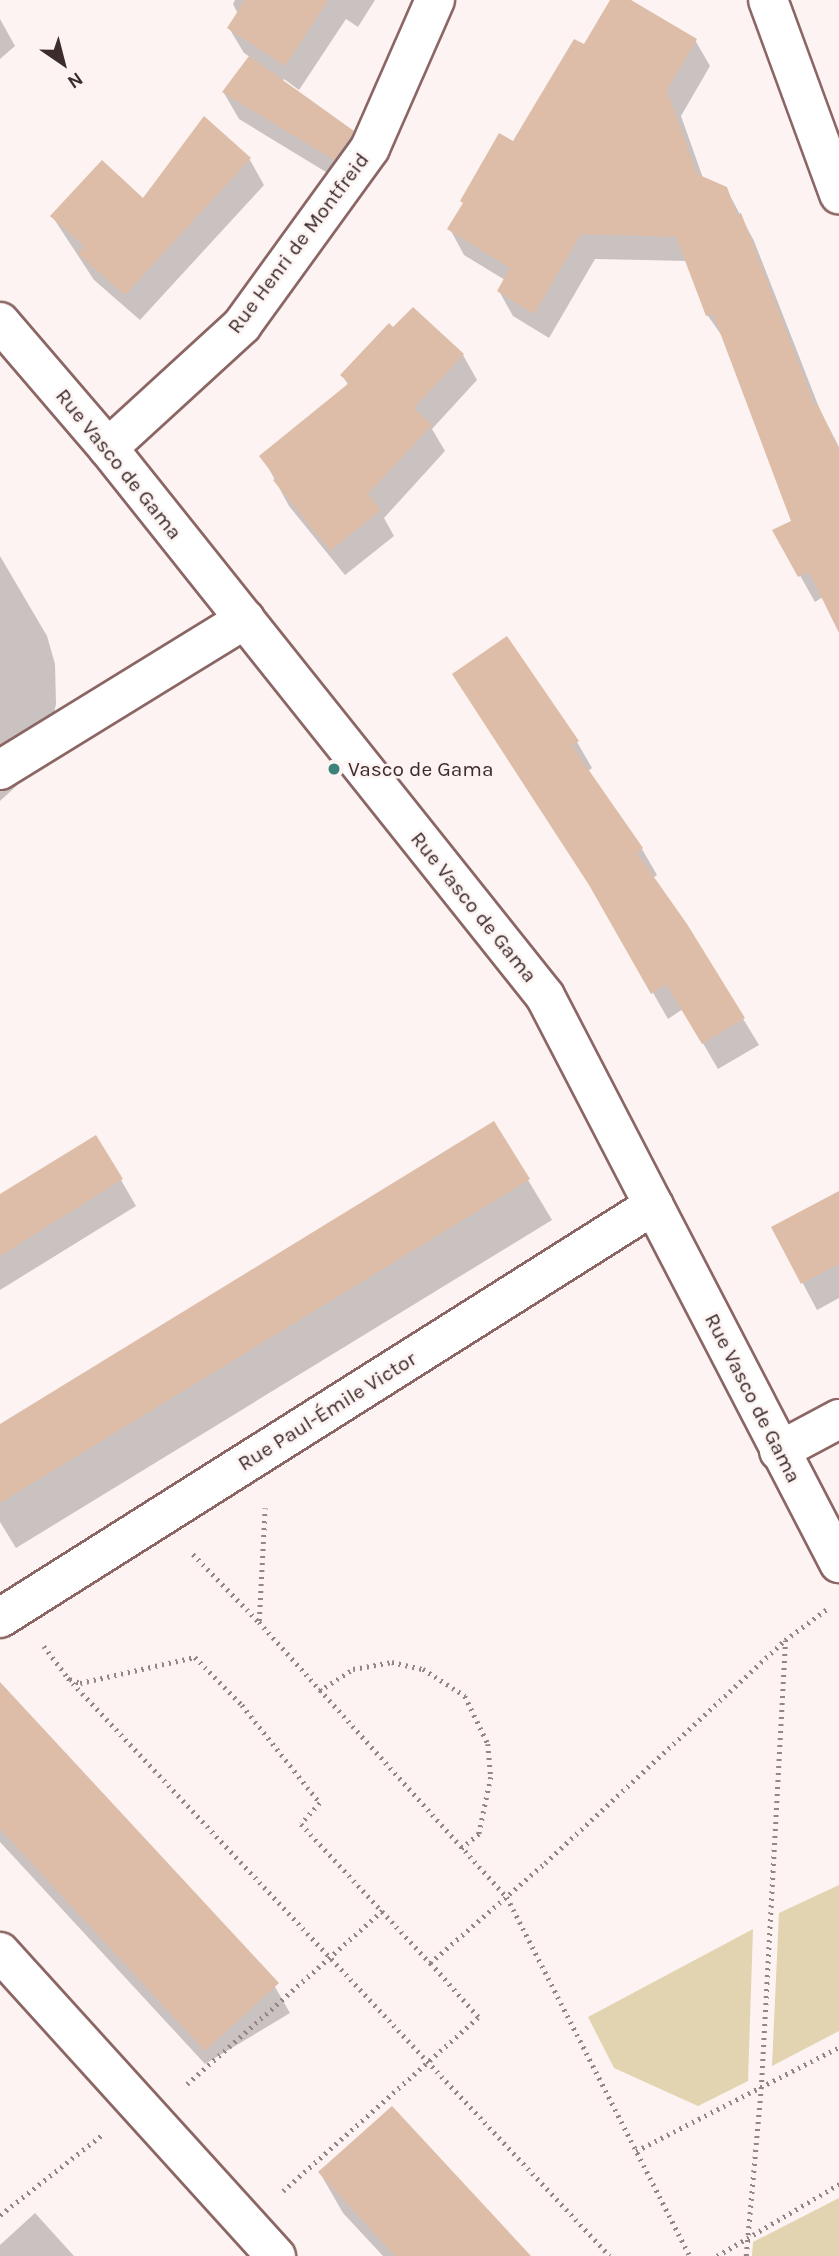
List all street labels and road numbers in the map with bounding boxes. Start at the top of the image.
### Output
street label: Rue Henri de Montfreid [222,148,374,338]
street label: Rue Vasco de Gama [50,383,188,545]
street label: Rue Vasco de Gama [405,826,543,988]
street label: Rue Vasco de Gama [699,1309,807,1487]
street label: Rue Paul-Émile Victor [233,1346,421,1476]

